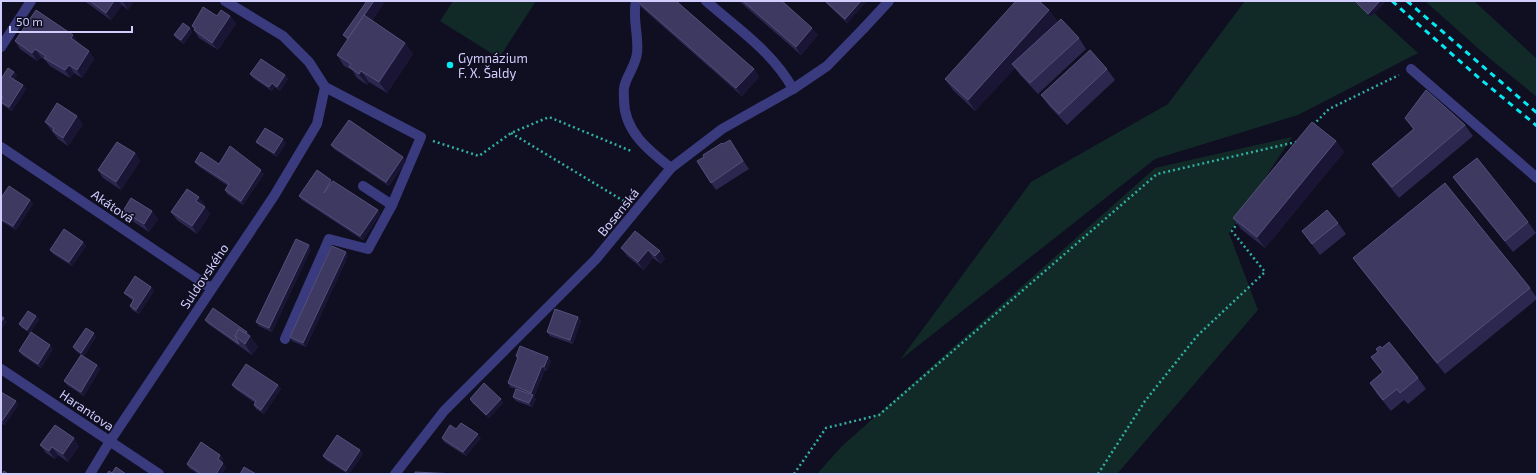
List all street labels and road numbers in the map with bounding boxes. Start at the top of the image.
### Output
street label: Bosenská [594,185,642,239]
street label: Akátová [89,186,137,226]
street label: Suldovského [176,240,232,312]
street label: Harantova [57,386,117,434]

